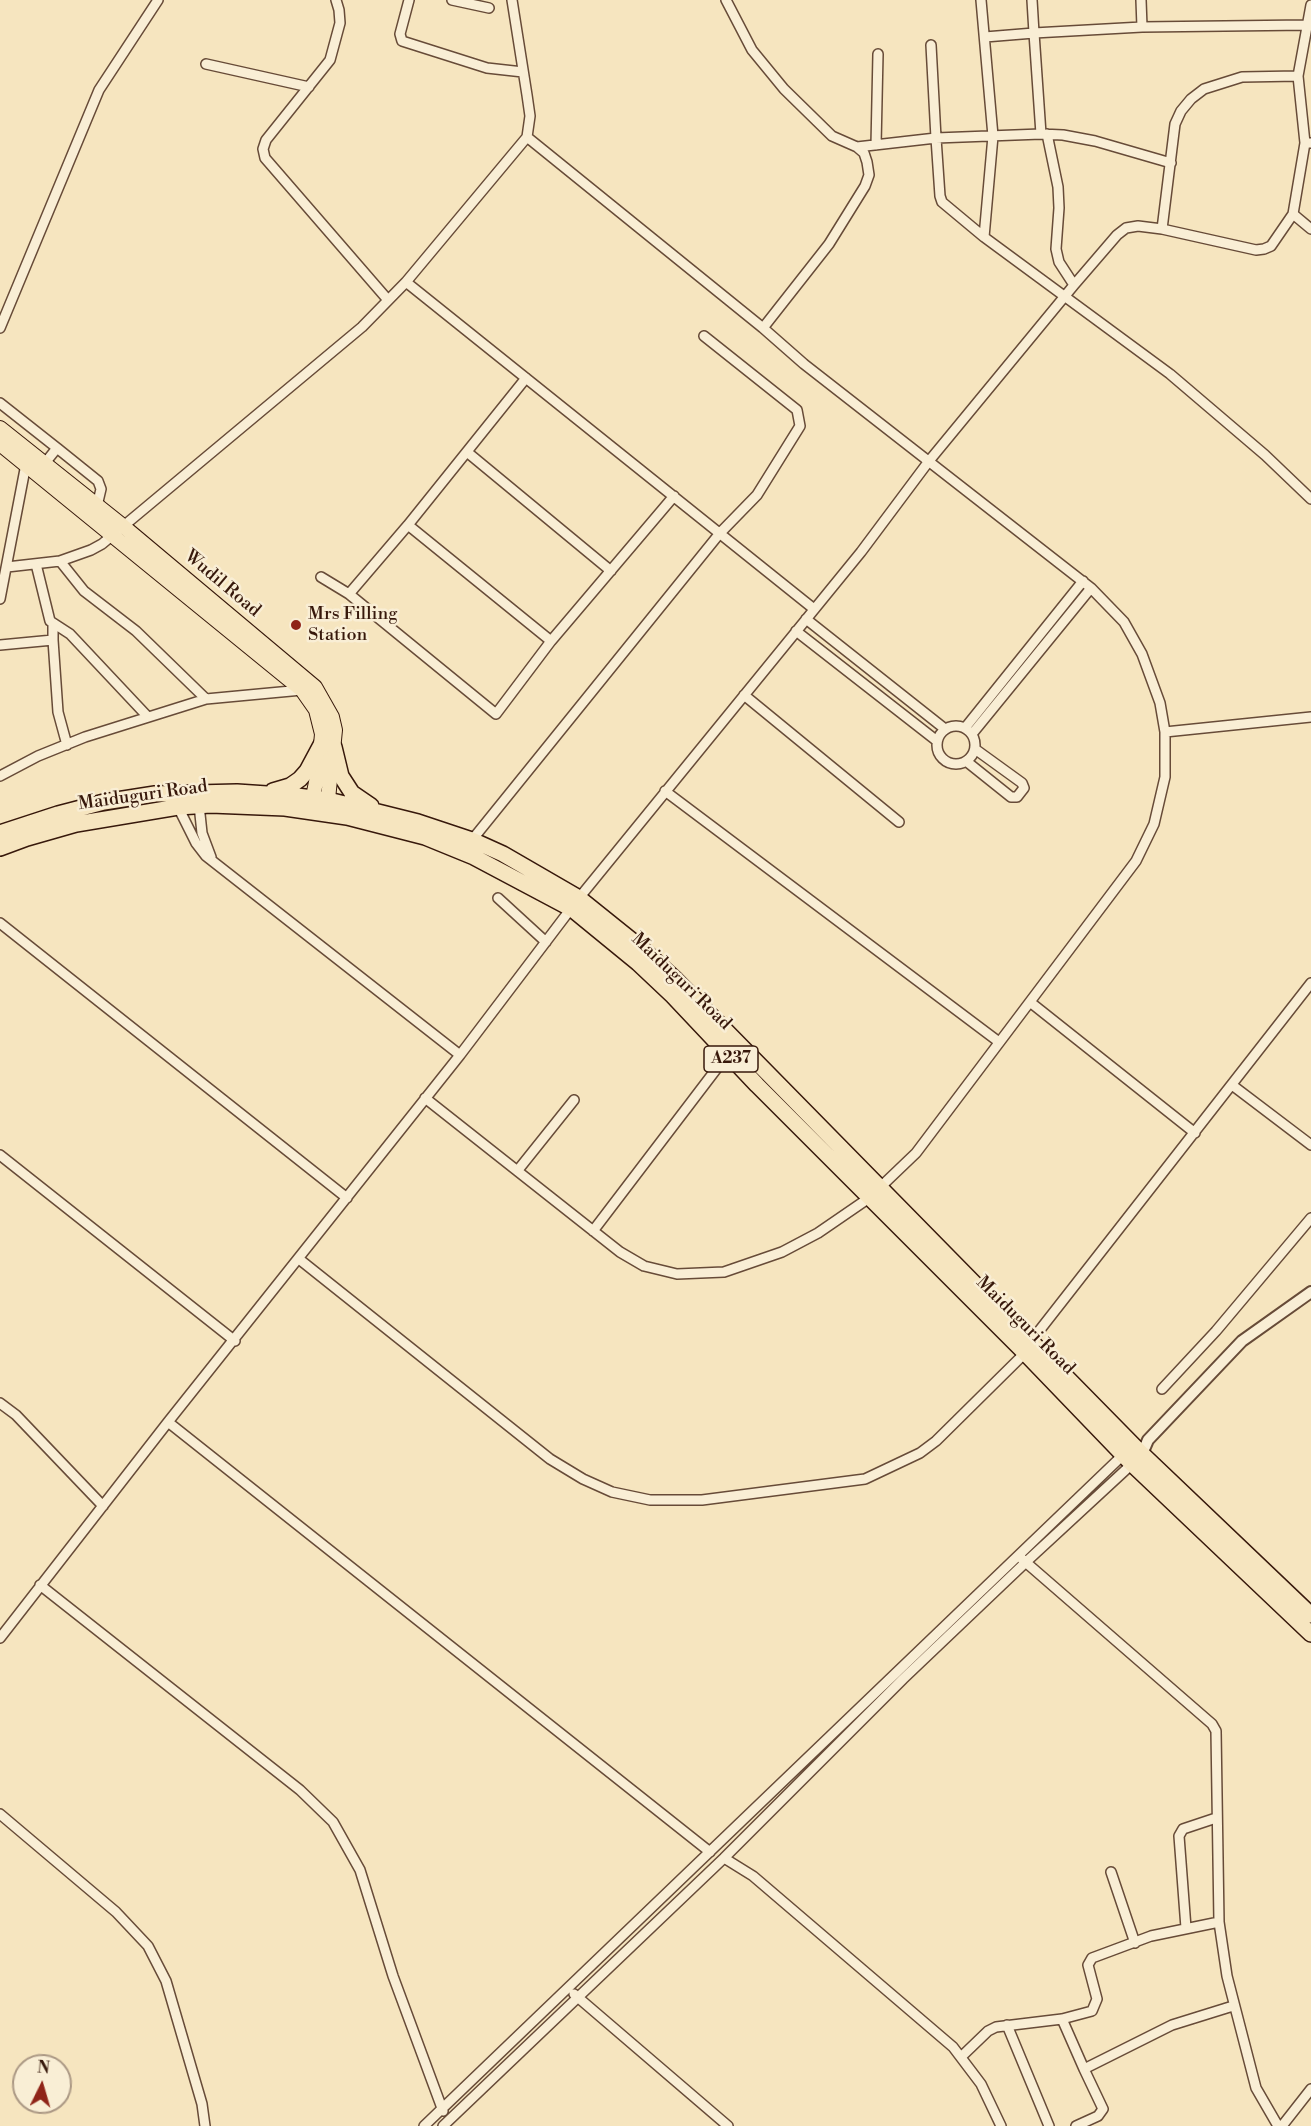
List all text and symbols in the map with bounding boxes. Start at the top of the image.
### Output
street label: Wudil Road [179,546,265,622]
place label: Mrs Filling Station [308,604,397,646]
marker: Mrs Filling Station [289,618,303,632]
street label: Maiduguri Road [77,776,209,816]
street label: Maiduguri Road [627,929,735,1035]
road number: A237 [704,1046,758,1072]
street label: Maiduguri Road [971,1272,1079,1380]
north arrow [12,2054,72,2114]
text: N [36,2058,51,2079]

